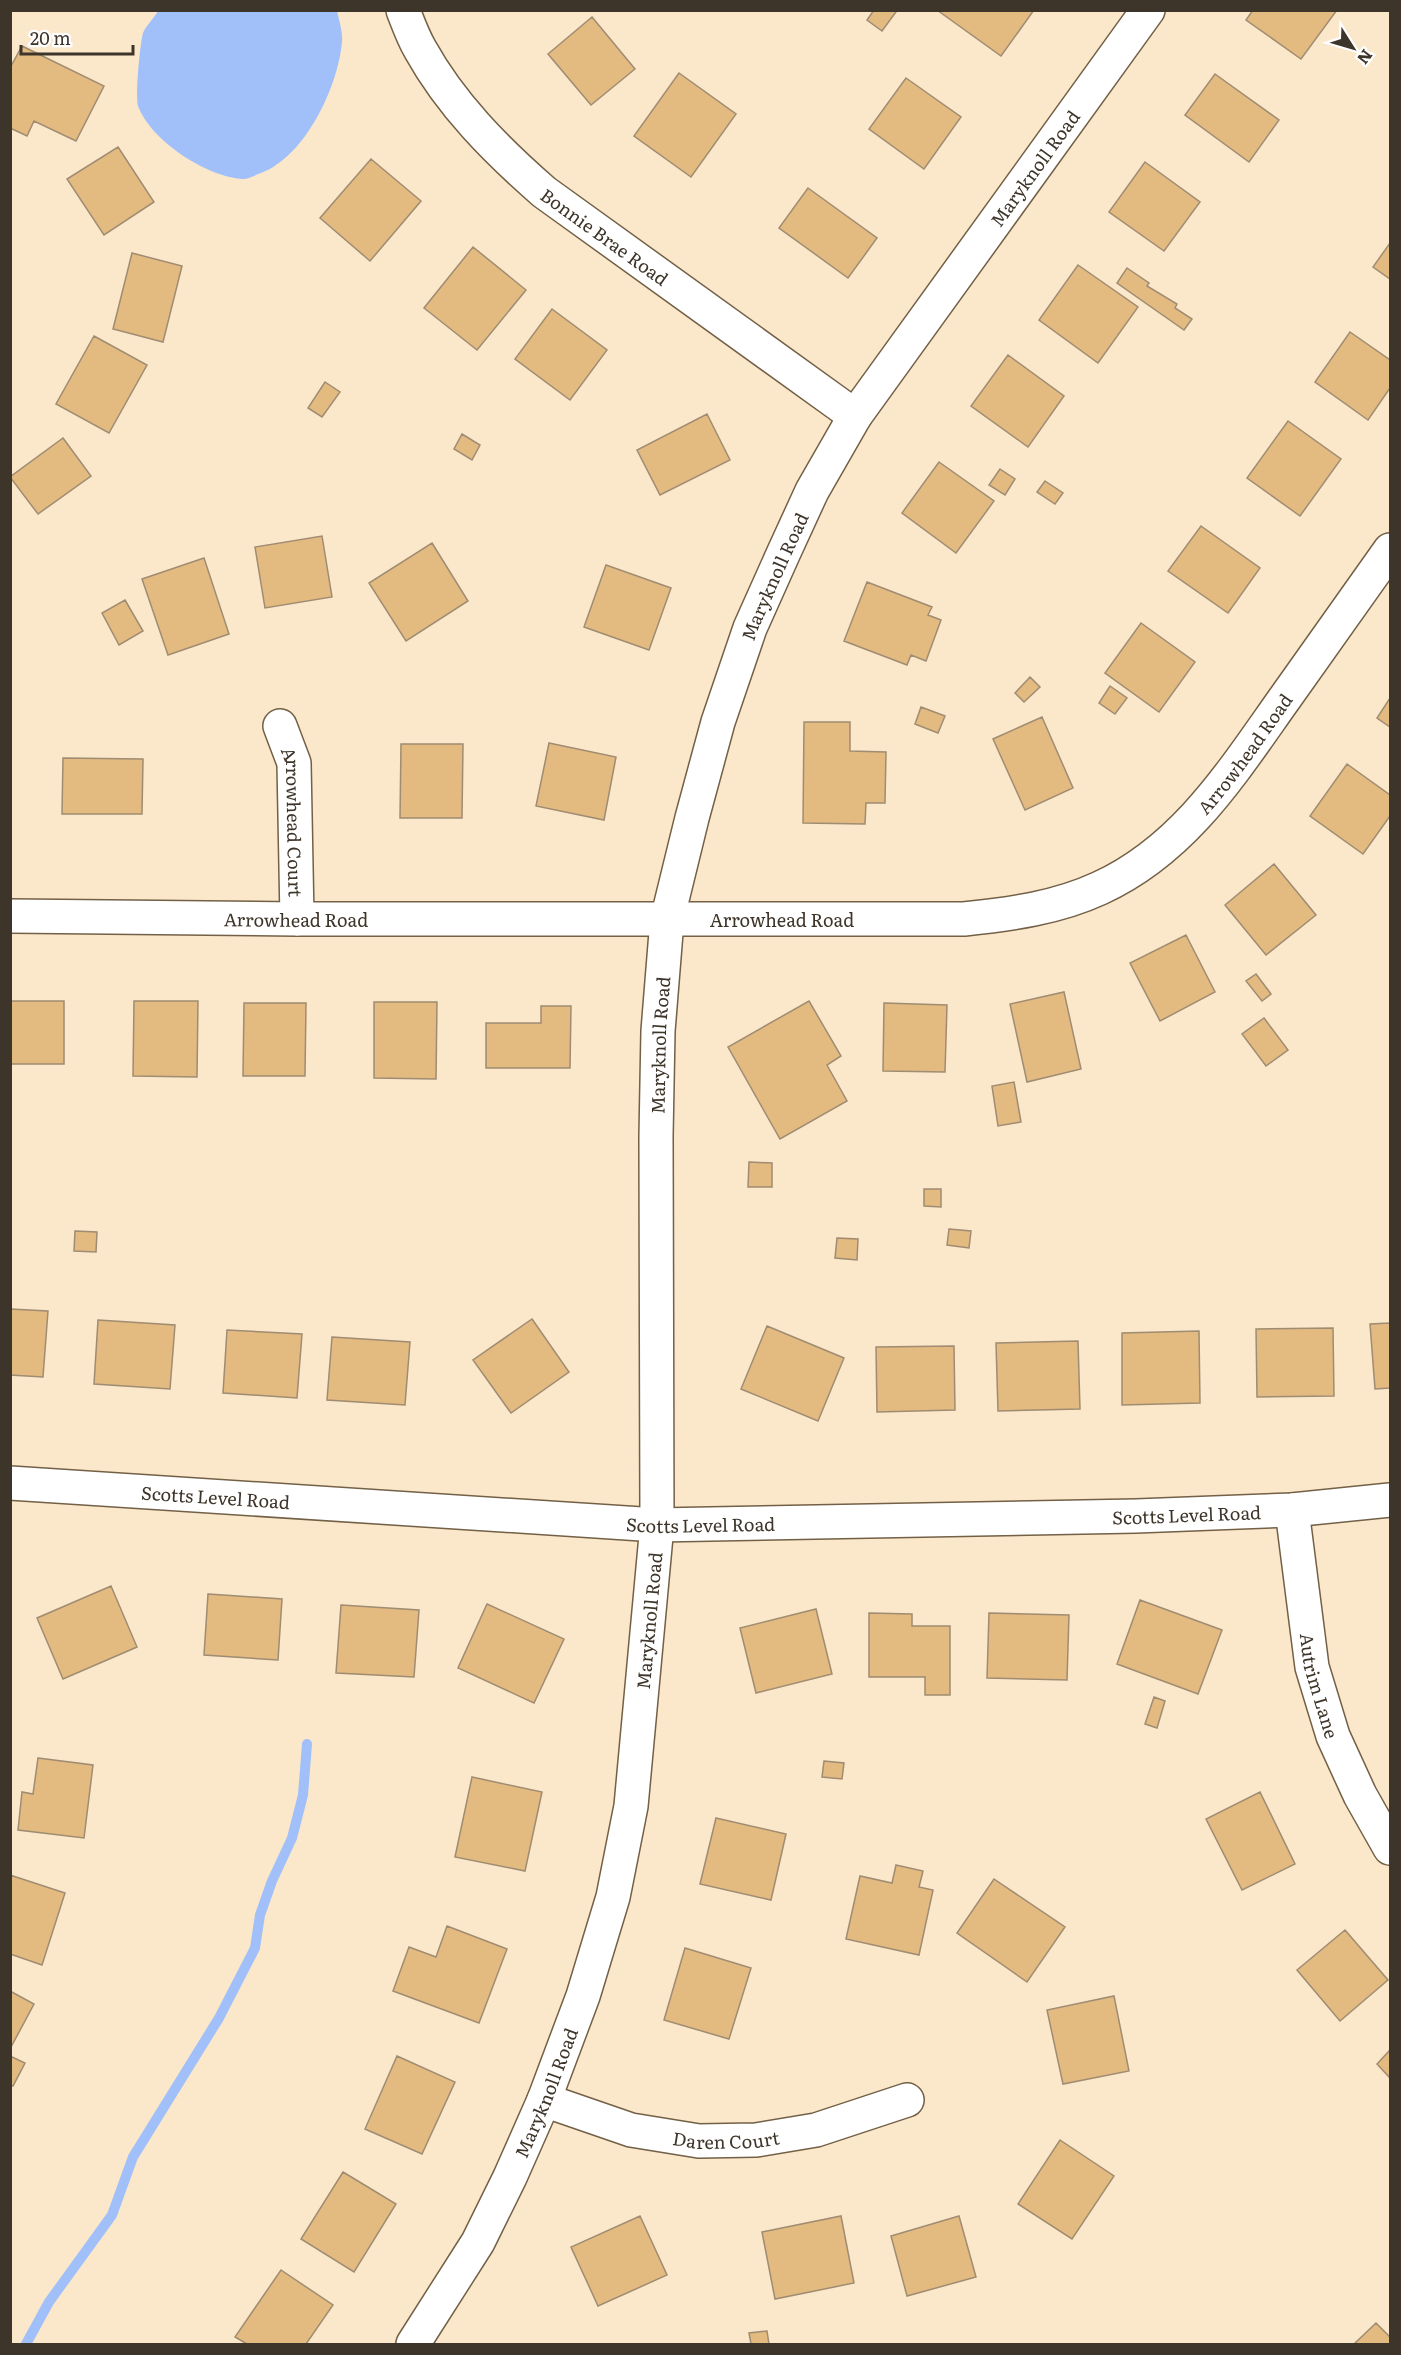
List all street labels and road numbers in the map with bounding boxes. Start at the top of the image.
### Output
street label: Maryknoll Road [983,104,1085,232]
street label: Bonnie Brae Road [536,181,674,291]
street label: Maryknoll Road [733,508,814,644]
street label: Arrowhead Road [1190,687,1298,820]
street label: Arrowhead Court [275,742,310,898]
street label: Arrowhead Road [224,905,368,933]
street label: Arrowhead Road [710,906,854,933]
street label: Maryknoll Road [643,975,676,1114]
street label: Scotts Level Road [140,1478,291,1515]
street label: Scotts Level Road [1112,1498,1262,1530]
street label: Scotts Level Road [625,1509,775,1539]
street label: Maryknoll Road [628,1551,668,1691]
street label: Autrim Lane [1294,1631,1346,1741]
street label: Maryknoll Road [507,2024,583,2162]
street label: Daren Court [671,2123,782,2155]

